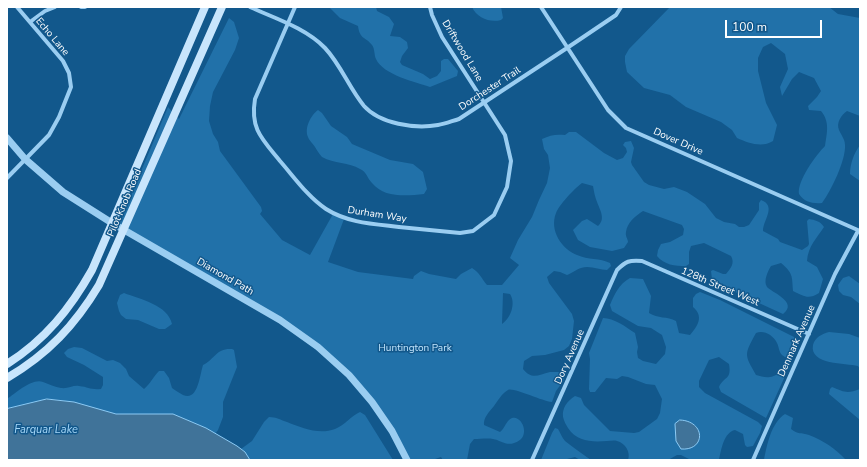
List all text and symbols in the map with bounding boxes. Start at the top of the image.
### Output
scale bar [727,12,824,38]
street label: Echo Lane [33,16,71,58]
street label: Driftwood Lane [439,18,485,84]
text: 100 m [732,19,767,35]
street label: Dorchester Trail [457,65,523,113]
street label: Dover Drive [651,126,705,158]
street label: Pilot Knob Road [105,167,145,239]
street label: Durham Way [347,204,407,226]
street label: Diamond Path [194,256,256,298]
street label: 128th Street West [679,265,761,309]
street label: Denmark Avenue [776,303,818,379]
street label: Dory Avenue [553,328,587,386]
park label: Huntington Park [378,343,452,355]
water label: Farquar Lake [14,423,78,437]

